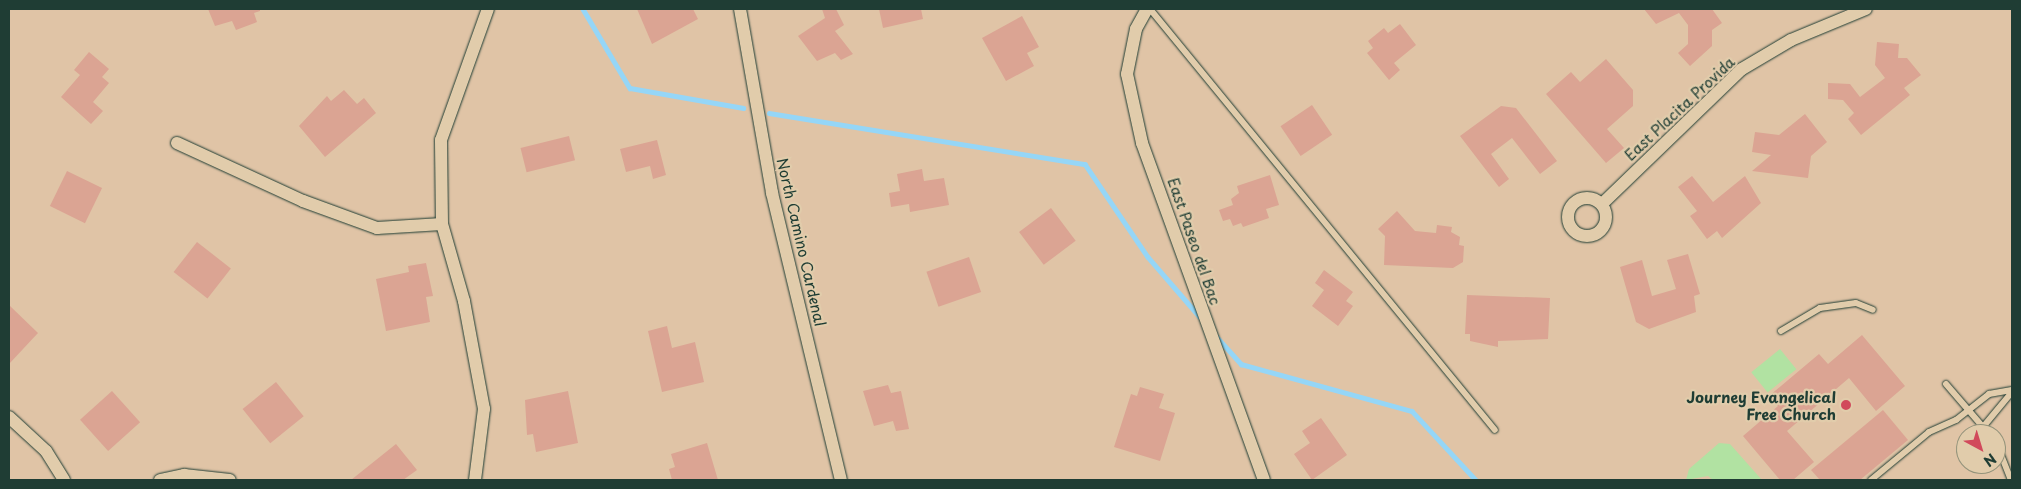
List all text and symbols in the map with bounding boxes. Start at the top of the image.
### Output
street label: East Placita Provida [1620,52,1738,164]
street label: North Camino Cardenal [774,156,830,328]
street label: East Paseo del Bac [1165,174,1225,308]
place label: Journey Evangelical Free Church [1685,387,1836,422]
marker: Journey Evangelical Free Church [1840,399,1852,411]
north arrow [1956,424,2006,474]
text: N [1979,449,2001,472]

